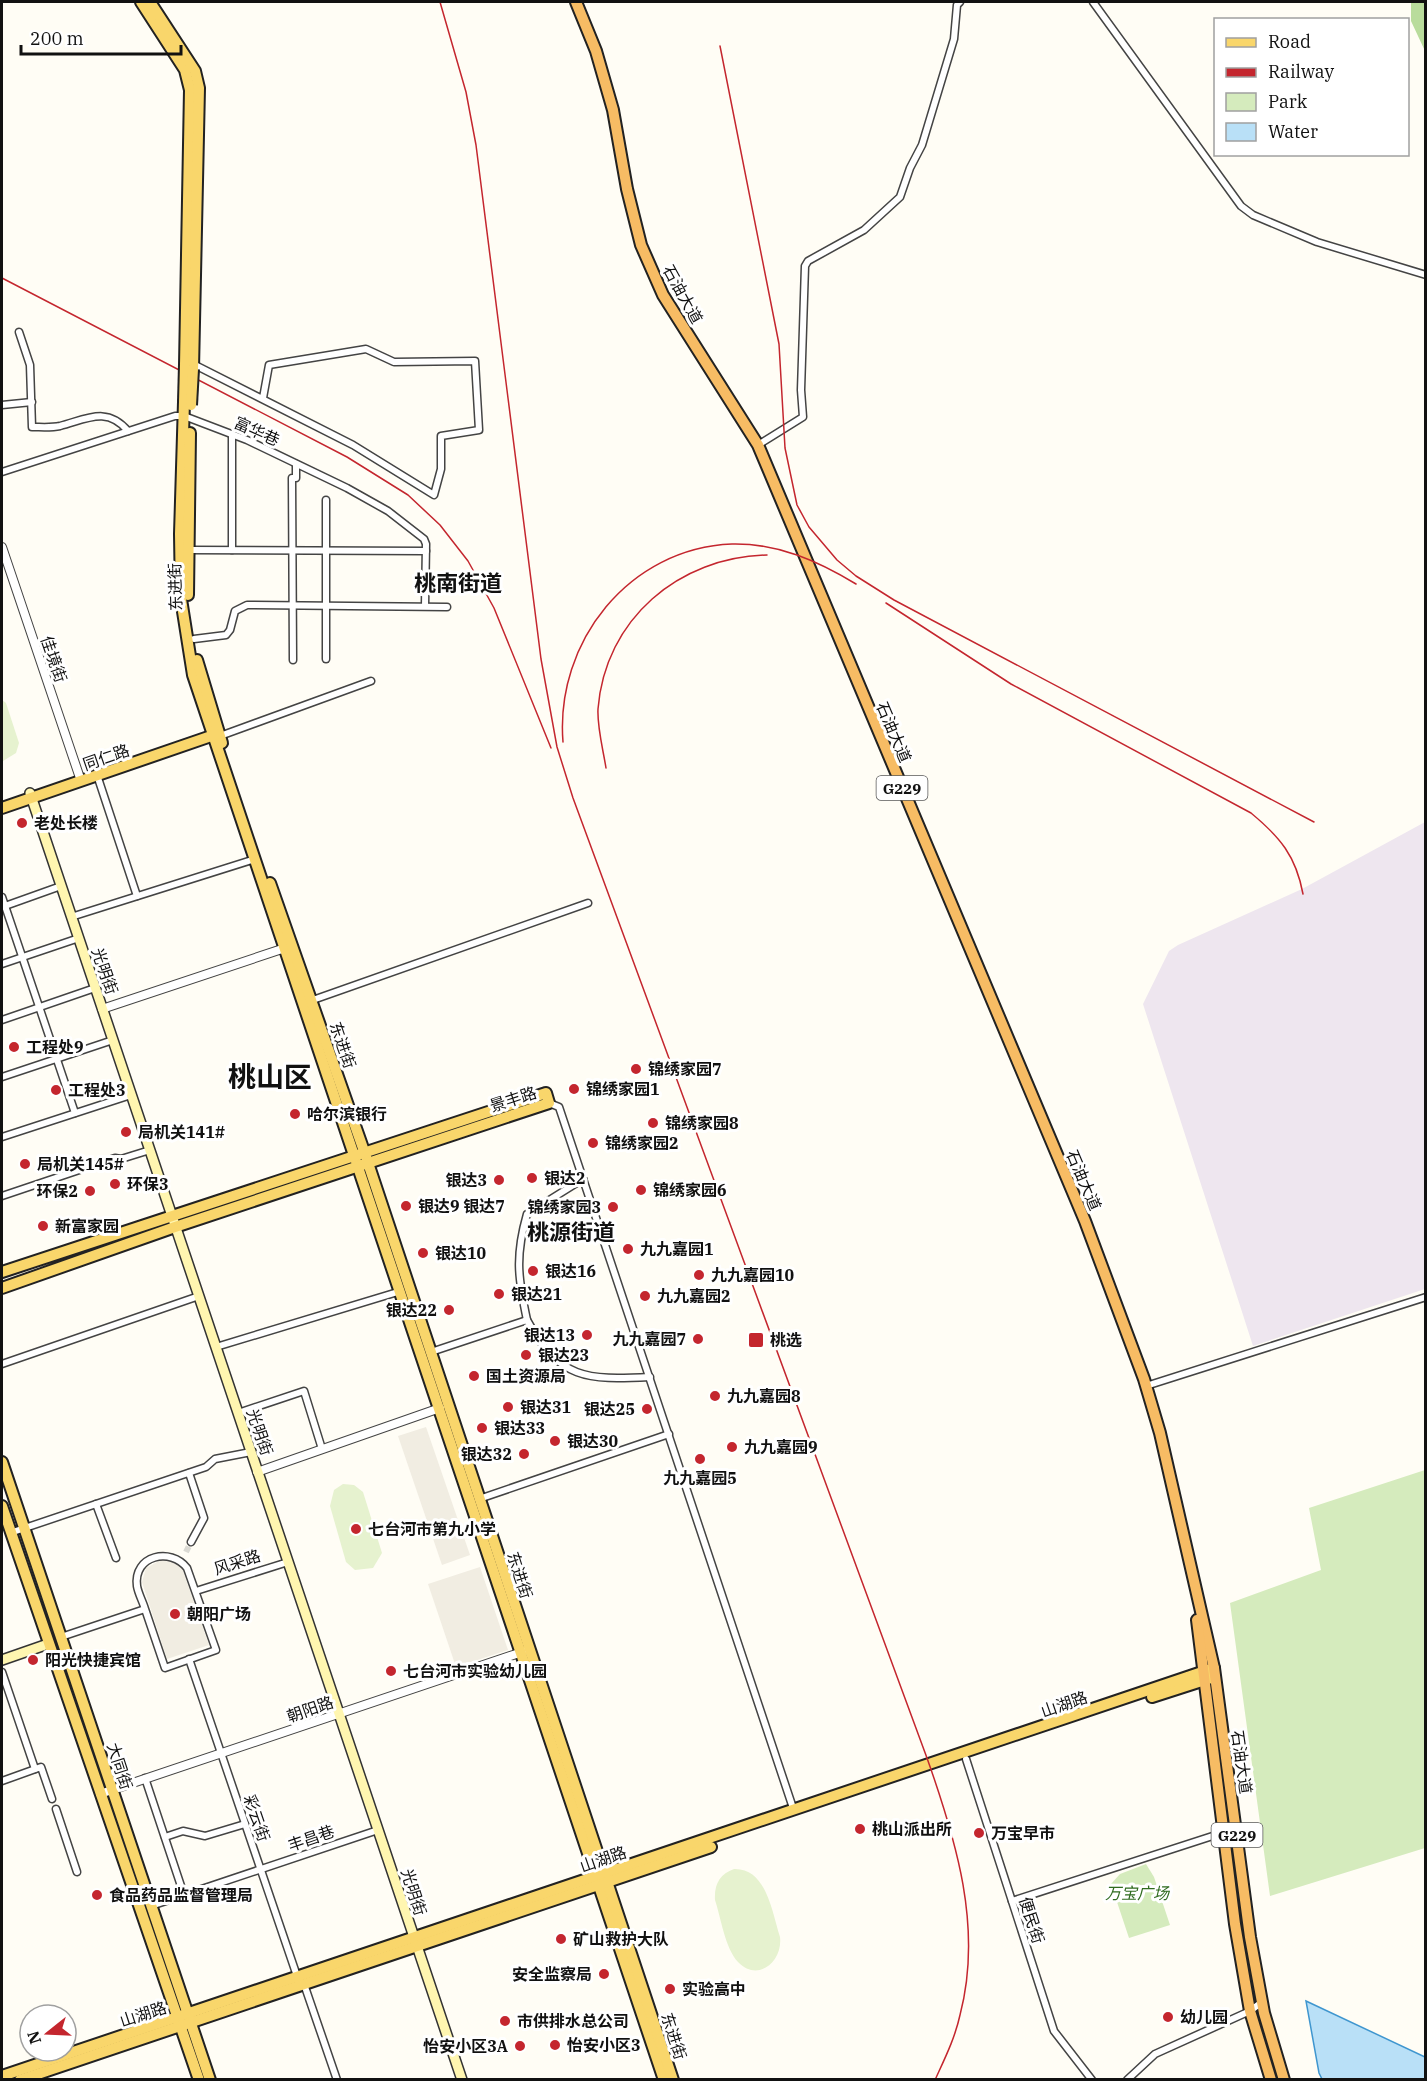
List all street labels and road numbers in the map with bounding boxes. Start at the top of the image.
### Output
street label: 石油大道 [659,261,707,327]
street label: 富华巷 [231,412,283,450]
street label: 东进街 [164,563,186,611]
street label: 佳境街 [37,633,71,685]
street label: 石油大道 [872,699,916,765]
street label: 同仁路 [80,740,132,774]
road number: G229 [876,776,928,800]
street label: 光明街 [88,945,122,997]
street label: 东进街 [326,1019,360,1071]
street label: 景丰路 [487,1082,539,1116]
street label: 石油大道 [1062,1147,1106,1213]
street label: 光明街 [243,1406,277,1458]
street label: 风采路 [211,1545,263,1579]
street label: 东进街 [503,1549,537,1601]
street label: 山湖路 [1038,1687,1090,1721]
street label: 朝阳路 [284,1692,336,1726]
street label: 石油大道 [1228,1729,1256,1795]
street label: 大同街 [103,1740,137,1792]
street label: 彩云街 [240,1792,274,1844]
street label: 丰昌巷 [285,1821,337,1855]
road number: G229 [1212,1823,1262,1847]
street label: 山湖路 [577,1842,629,1876]
street label: 光明街 [397,1866,431,1918]
street label: 便民街 [1015,1894,1049,1946]
street label: 山湖路 [117,1997,169,2031]
street label: 东进街 [657,2010,691,2062]

